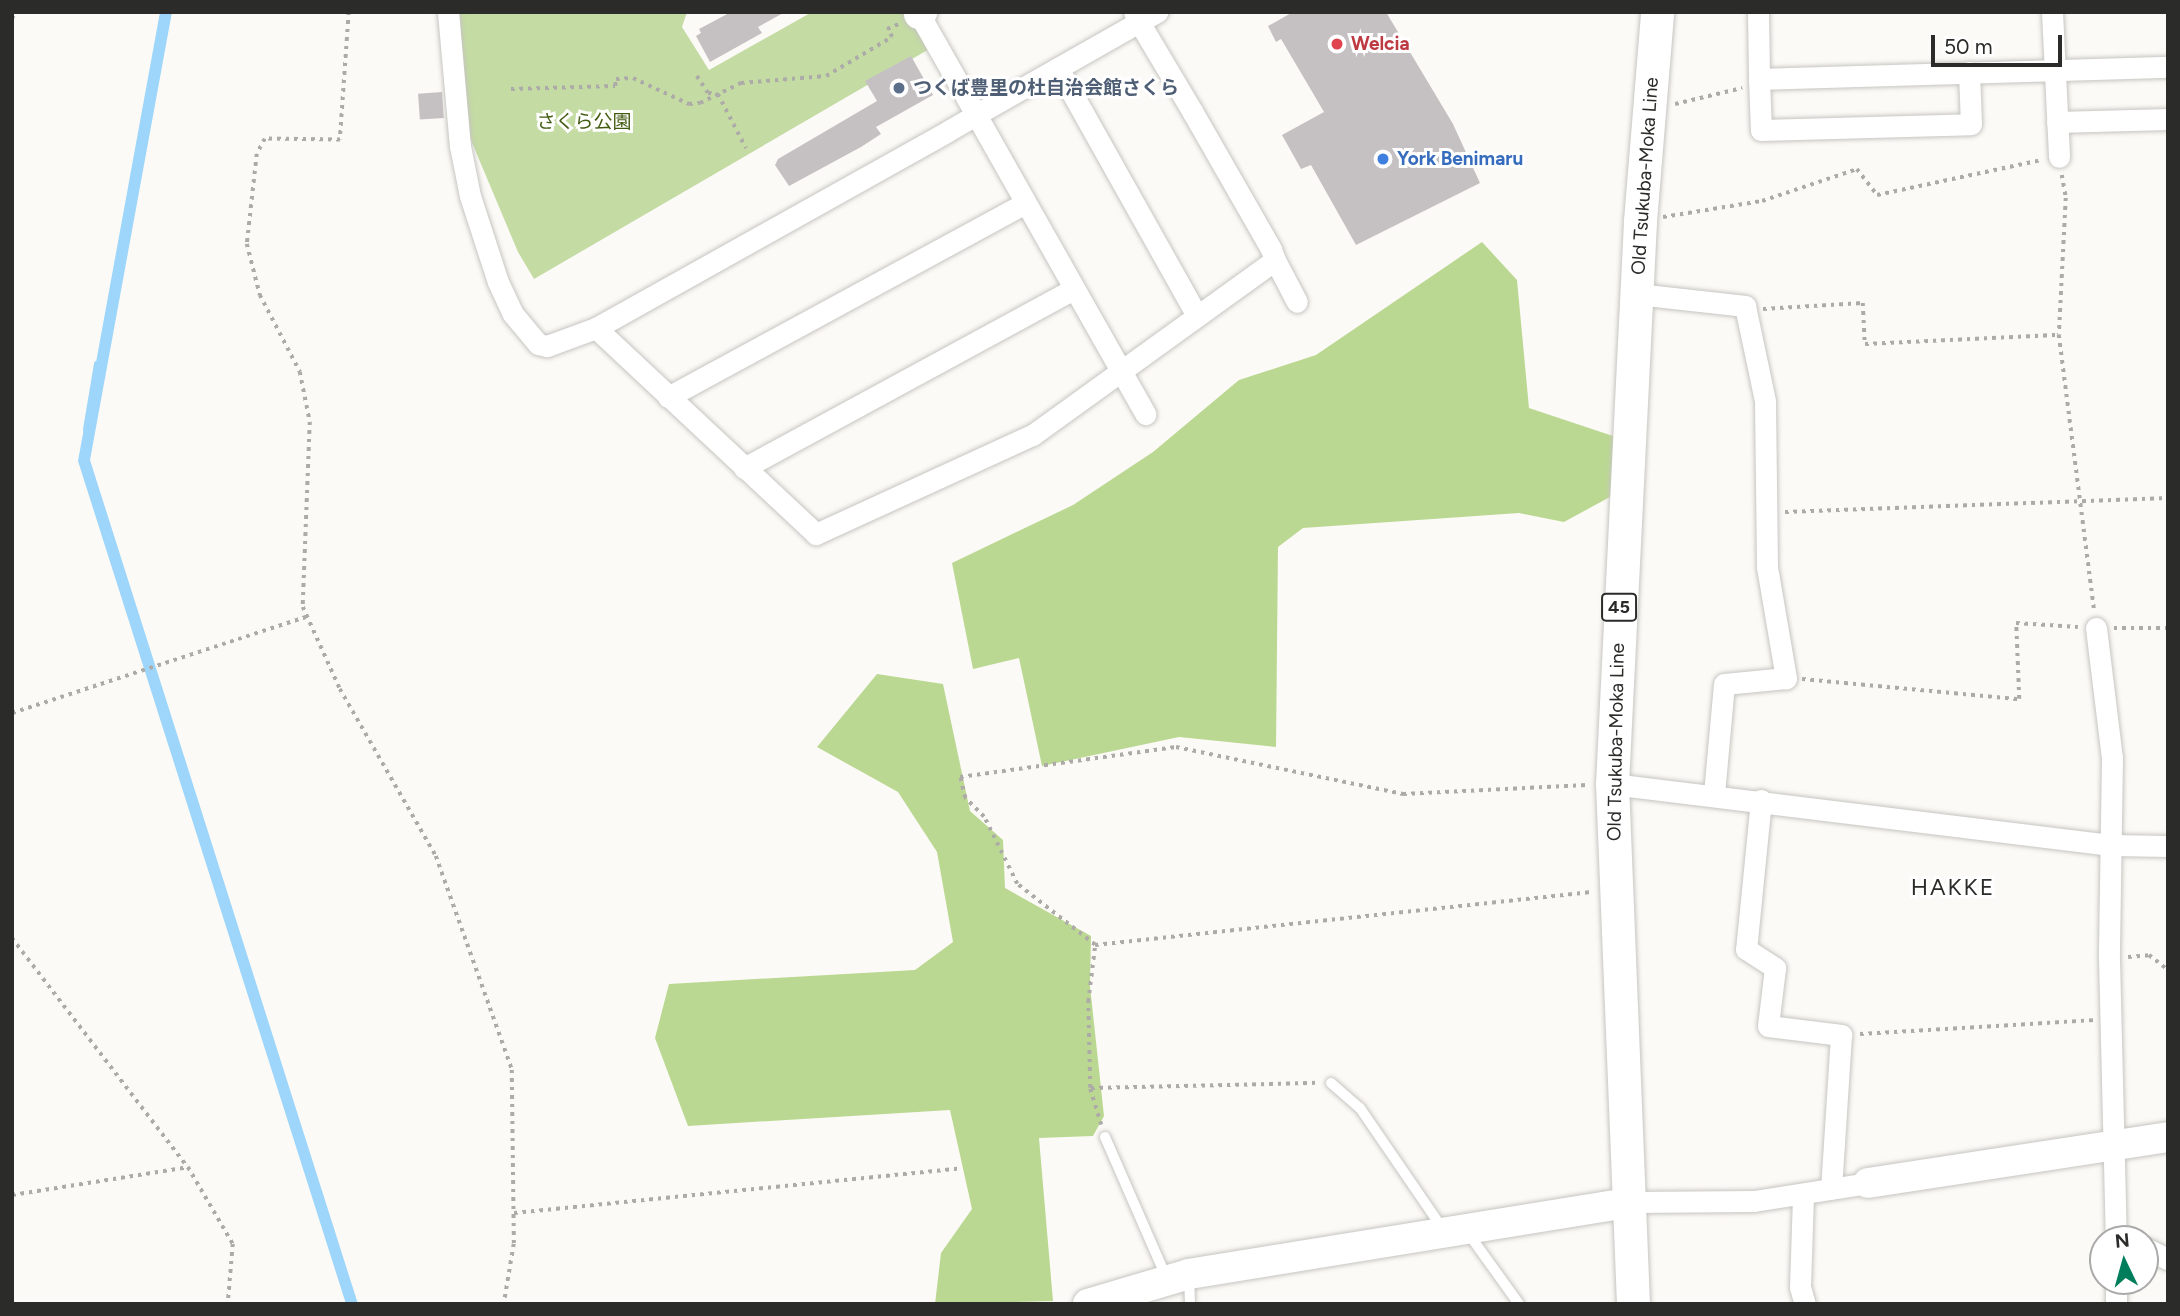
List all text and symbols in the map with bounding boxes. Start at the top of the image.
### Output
scale bar [1935,21,2066,65]
place label: Welcia [1351,33,1410,55]
text: 50 m [1944,34,1993,59]
marker: Welcia [1329,36,1345,52]
street label: Old Tsukuba-Moka Line [1627,76,1663,276]
place label: つくば豊里の杜自治会館さくら [913,77,1179,99]
marker: つくば豊里の杜自治会館さくら [891,80,907,96]
park label: さくら公園 [537,111,631,133]
place label: York Benimaru [1397,148,1523,170]
marker: York Benimaru [1375,151,1391,167]
road number: 45 [1600,592,1638,622]
street label: Old Tsukuba-Moka Line [1603,643,1629,841]
district label: HAKKE [1911,873,1995,901]
north arrow [2089,1225,2159,1295]
text: N [2114,1228,2131,1253]

